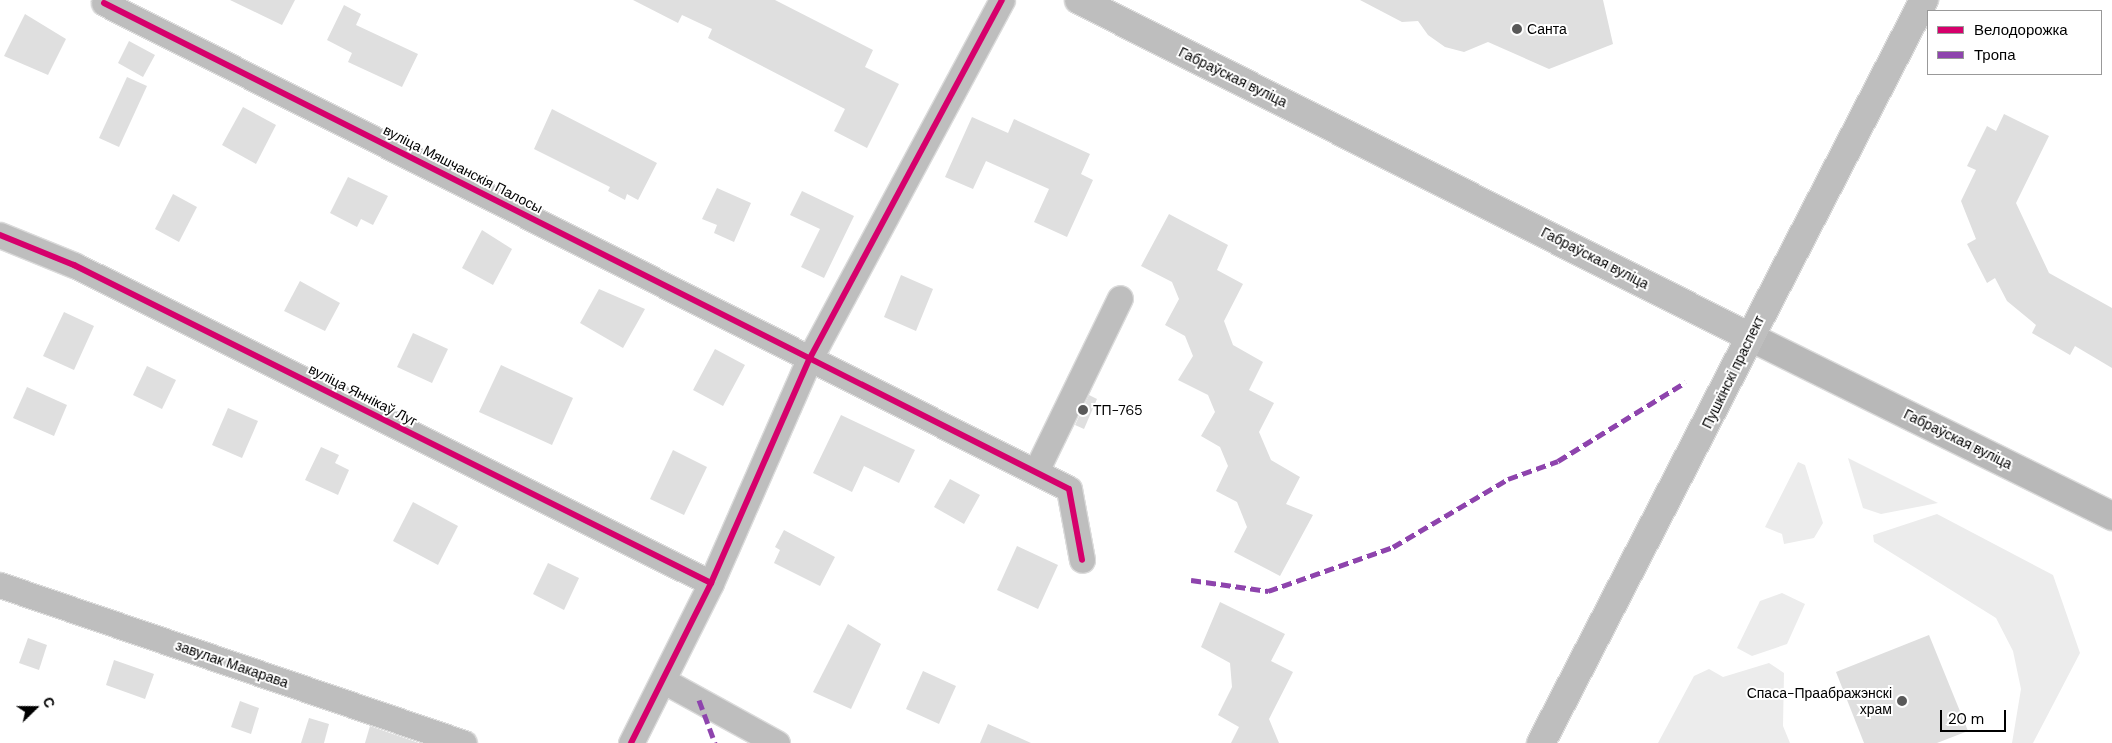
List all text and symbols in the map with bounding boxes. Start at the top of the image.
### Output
legend [1927,10,2102,75]
text: Велодорожка [1974,20,2068,40]
place label: Санта [1527,21,1567,37]
marker: Санта [1511,23,1523,35]
street label: Габраўская вуліца [1176,43,1290,111]
text: Тропа [1974,45,2015,65]
street label: вуліца Мяшчанскія Палосы [381,121,545,217]
street label: Габраўская вуліца [1538,224,1652,292]
street label: Пушкінскі праспект [1698,313,1768,431]
street label: вуліца Яннікаў Луг [306,360,420,430]
place label: ТП-765 [1093,402,1143,418]
marker: ТП-765 [1077,404,1089,416]
street label: Габраўская вуліца [1901,405,2015,473]
street label: завулак Макарава [173,637,291,691]
north arrow [10,683,60,733]
place label: Спаса-Праабражэнскі храм [1747,685,1892,718]
text: С [39,694,59,710]
marker: Спаса-Праабражэнскі храм [1896,695,1908,707]
scale bar [1942,700,2008,732]
text: 20 m [1948,709,1984,729]

